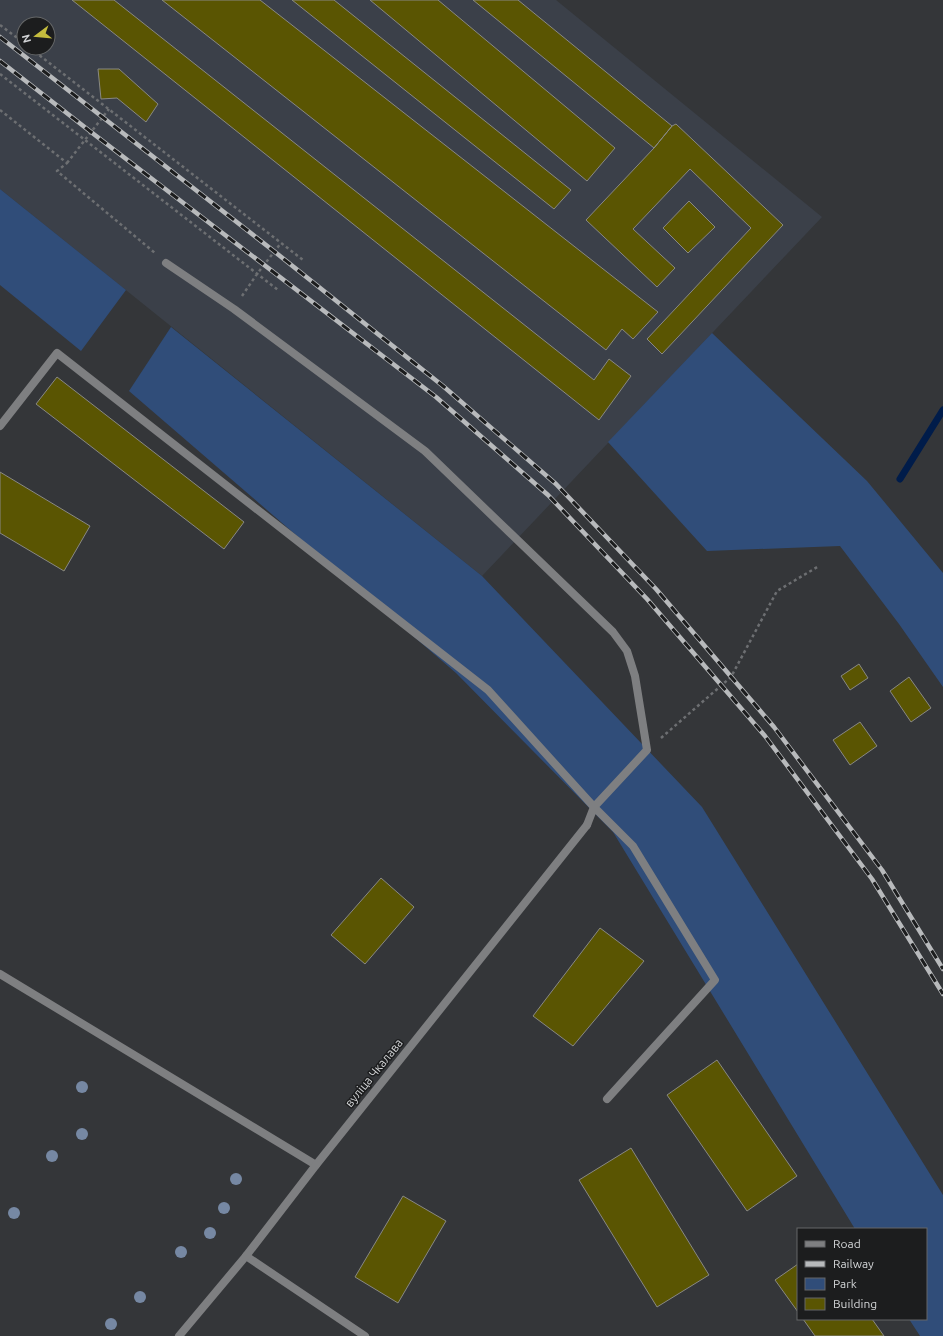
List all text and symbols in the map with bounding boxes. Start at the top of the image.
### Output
north arrow [16,16,56,56]
text: N [19,33,33,44]
street label: вуліца Чкалава [342,1036,405,1109]
legend [797,1228,927,1320]
text: Road [833,1237,861,1250]
text: Railway [833,1257,874,1270]
text: Park [833,1277,857,1290]
text: Building [833,1297,877,1310]

